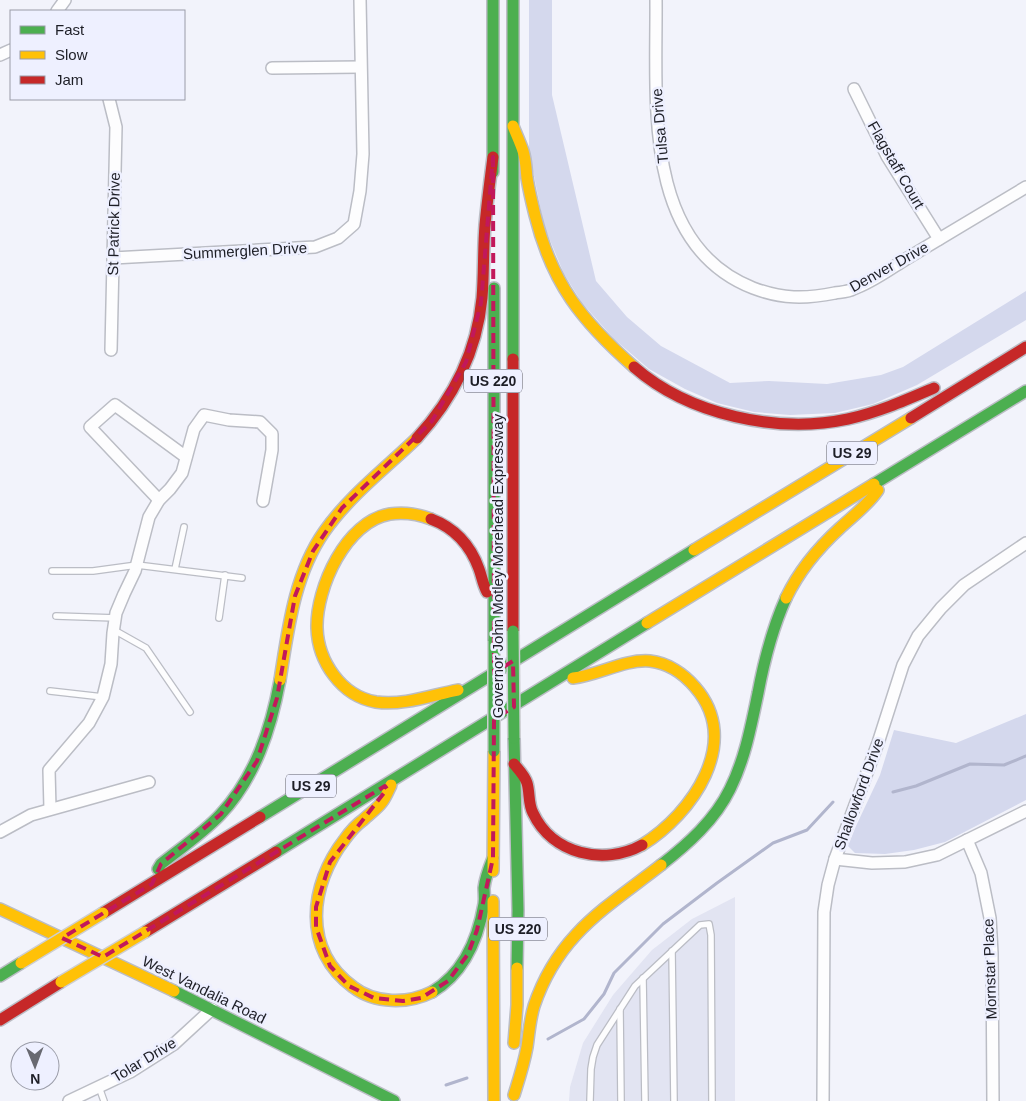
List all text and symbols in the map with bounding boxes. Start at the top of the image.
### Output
legend [10,10,185,100]
text: Fast [55,21,85,38]
text: Slow [55,46,88,63]
text: Jam [55,71,83,88]
street label: Tulsa Drive [648,88,671,164]
street label: Flagstaff Court [865,118,929,212]
street label: St Patrick Drive [104,172,123,276]
street label: Denver Drive [846,238,931,295]
street label: Summerglen Drive [183,239,307,262]
road number: US 220 [464,370,522,392]
street label: Governor John Motley Morehead Expressway [489,413,506,718]
road number: US 29 [827,442,877,464]
street label: Shallowford Drive [830,736,887,852]
road number: US 29 [286,774,336,798]
road number: US 220 [489,918,547,941]
street label: Mornstar Place [979,918,1000,1020]
street label: West Vandalia Road [140,952,269,1027]
street label: Tolar Drive [109,1034,179,1085]
north arrow [10,1041,60,1091]
text: N [30,1071,40,1087]

